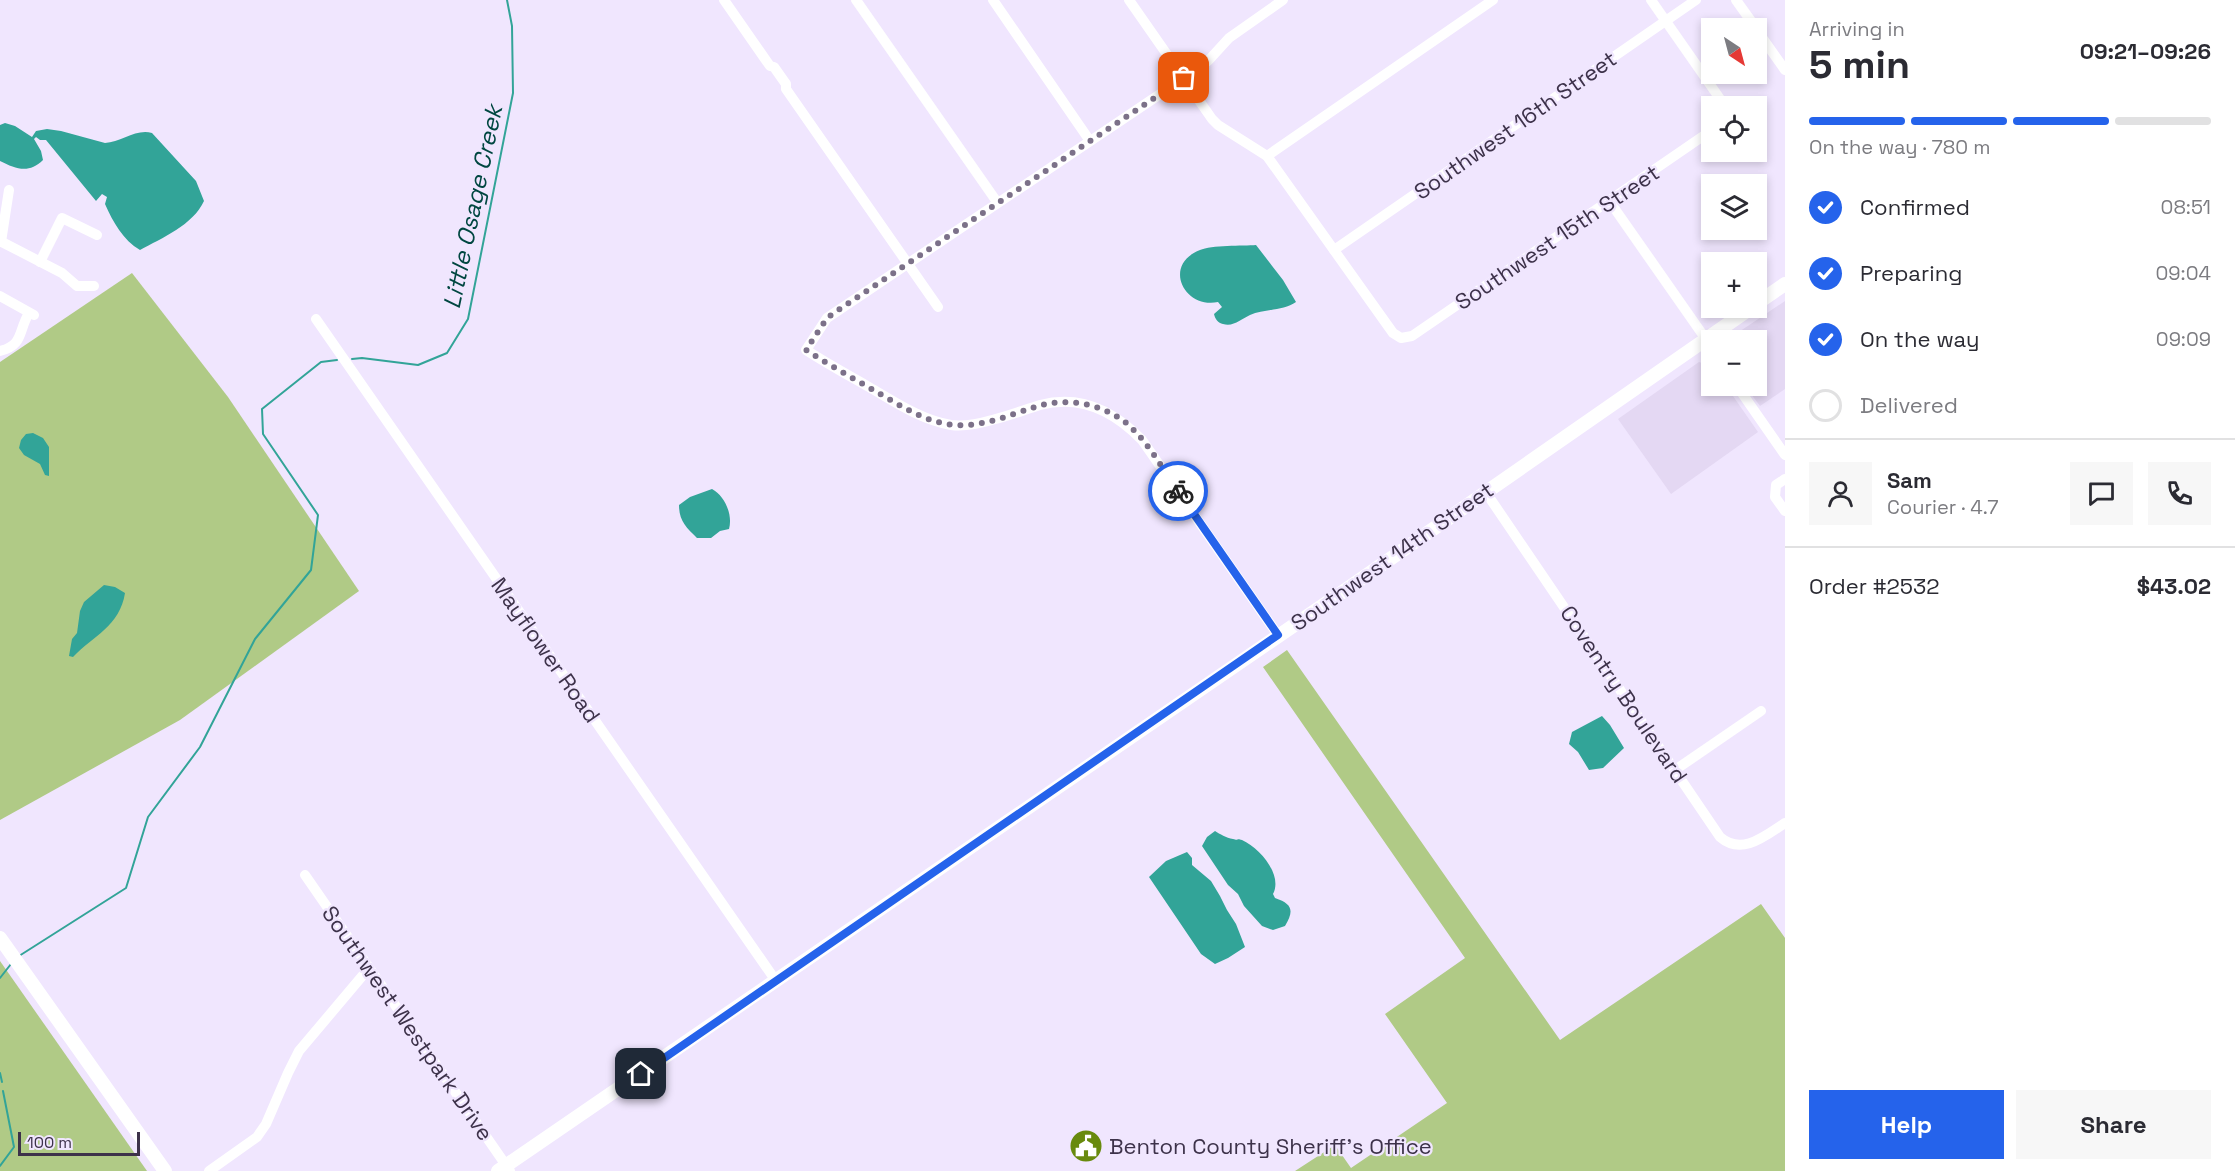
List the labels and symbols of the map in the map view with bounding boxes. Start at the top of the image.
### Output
north arrow [1701,18,1767,84]
street label: Southwest 16th Street [1408,44,1622,206]
pin [1158,52,1209,103]
water label: Little Osage Creek [436,99,510,311]
street label: Southwest 15th Street [1449,158,1665,316]
courier [1148,461,1208,521]
street label: Southwest 14th Street [1285,475,1499,637]
street label: Mayflower Road [485,572,607,728]
street label: Coventry Boulevard [1554,600,1694,788]
street label: Southwest Westpark Drive [316,900,500,1146]
pin [615,1048,666,1099]
public building icon: Benton County Sheriff's Office [1068,1128,1104,1164]
scale bar [18,1129,140,1156]
place label: Benton County Sheriff's Office [1109,1132,1432,1160]

